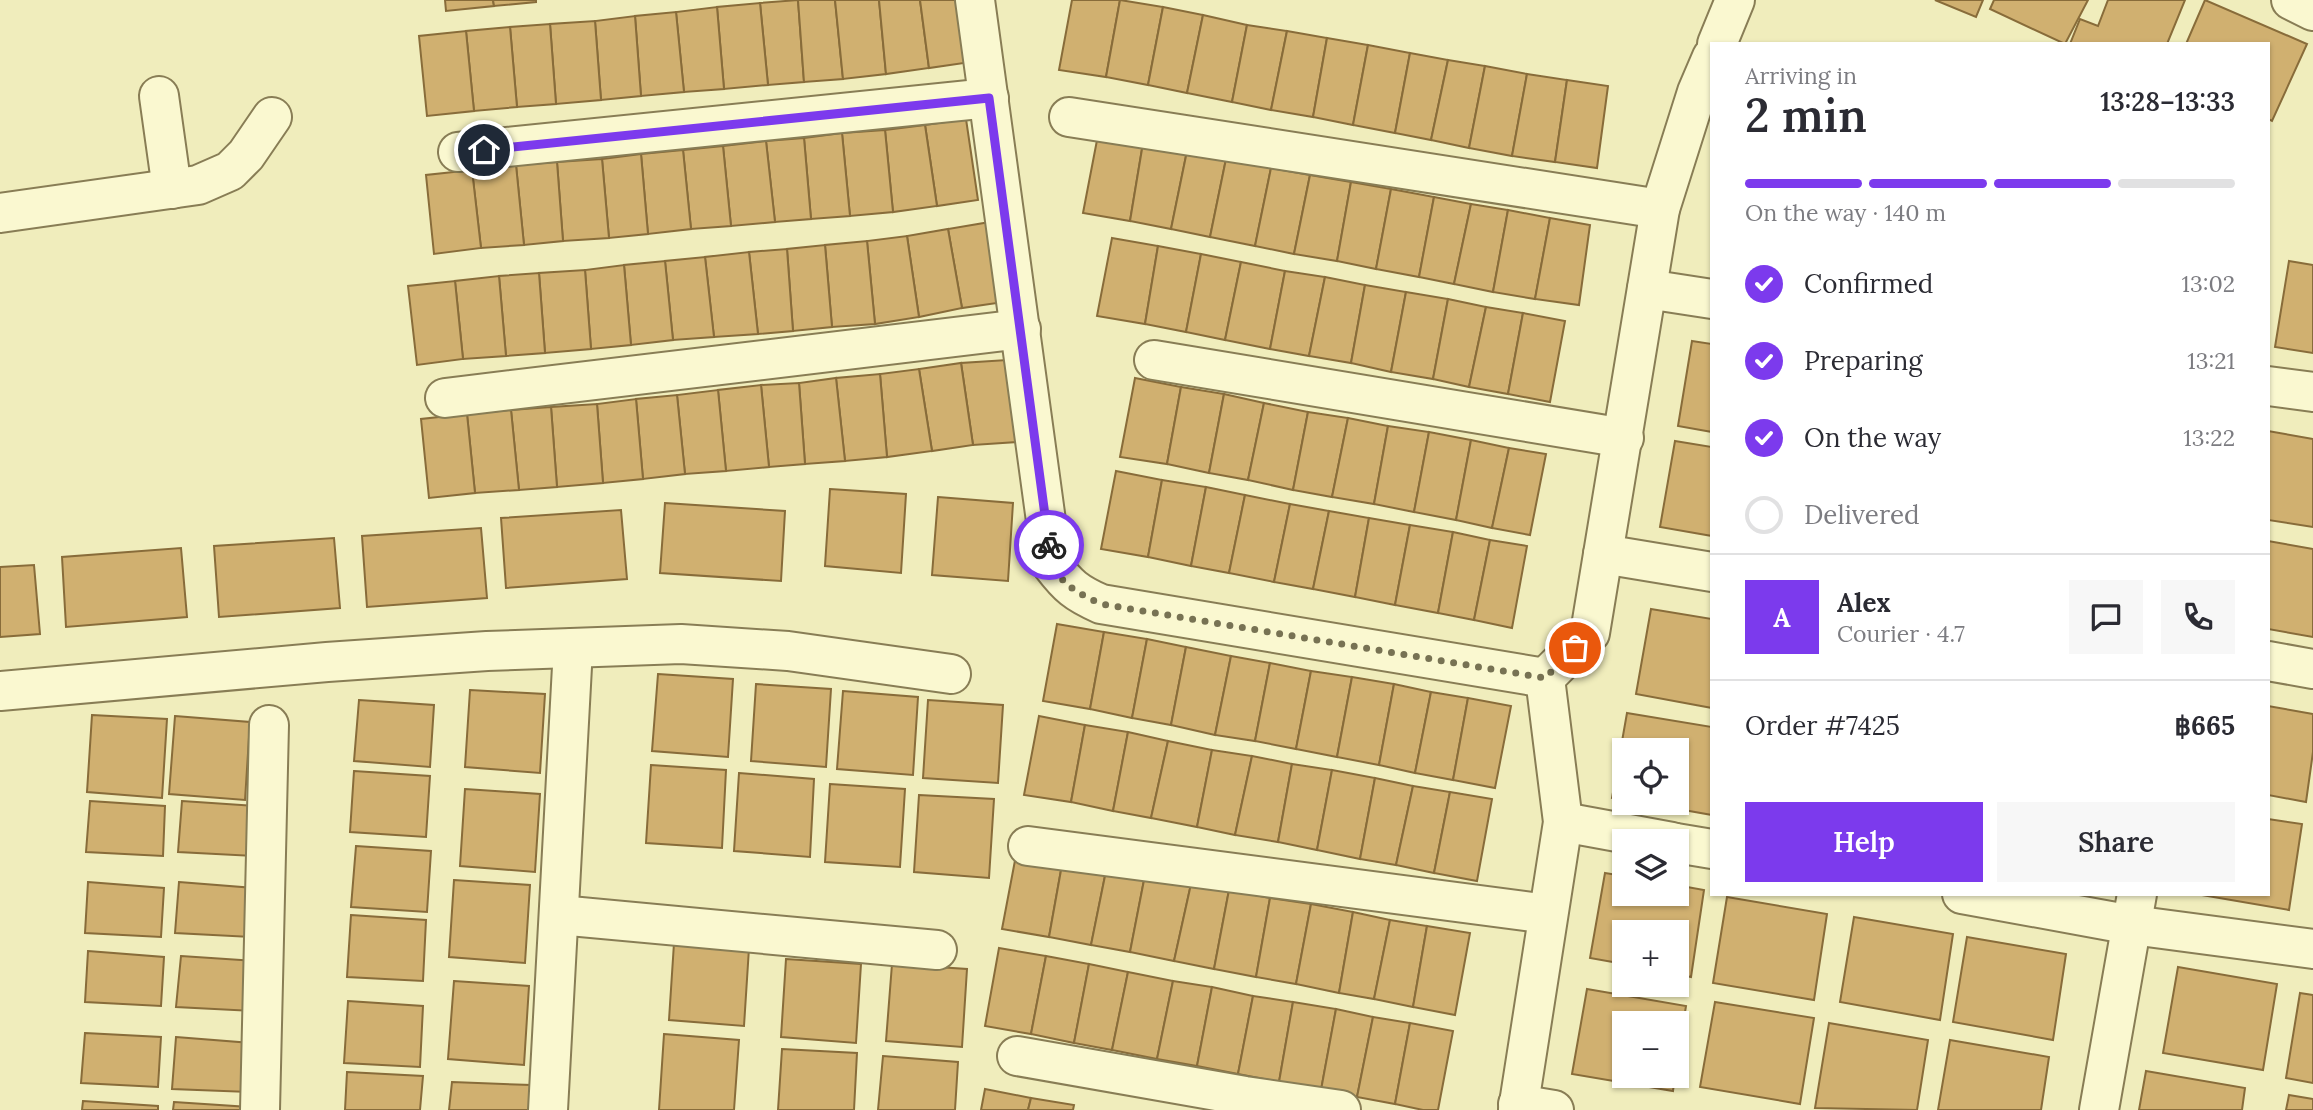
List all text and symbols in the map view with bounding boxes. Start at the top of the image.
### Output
text: Arriving in [1745,61,1857,90]
text: 13:28–13:33 [2100,85,2235,118]
text: 2 min [1745,86,1867,145]
pin [454,120,514,180]
icon: home [465,131,503,169]
text: On the way · 140 m [1745,198,1946,227]
icon: check [1745,265,1783,303]
text: Confirmed [1804,267,1933,300]
text: 13:02 [2182,269,2235,298]
icon: check [1745,342,1783,380]
text: Preparing [1804,344,1923,377]
text: 13:21 [2187,346,2235,375]
icon: check [1745,419,1783,457]
text: On the way [1804,421,1941,454]
text: 13:22 [2183,423,2235,452]
text: Delivered [1804,498,1920,531]
courier [1014,510,1084,580]
icon: bike [1030,526,1068,564]
button: chat [2069,580,2143,654]
button: phone [2161,580,2235,654]
text: Alex [1837,586,1891,619]
text: A [1773,601,1791,634]
pin [1545,618,1605,678]
text: Courier · 4.7 [1837,619,1965,648]
icon: bag [1556,629,1594,667]
text: Order #7425 [1745,709,1900,742]
text: ฿665 [2175,709,2235,742]
map controls [1612,738,1689,1088]
button: locate [1612,738,1689,815]
button: Help [1745,802,1983,882]
button: Share [1997,802,2235,882]
button: layers [1612,829,1689,906]
button: + [1612,920,1689,997]
button: − [1612,1011,1689,1088]

